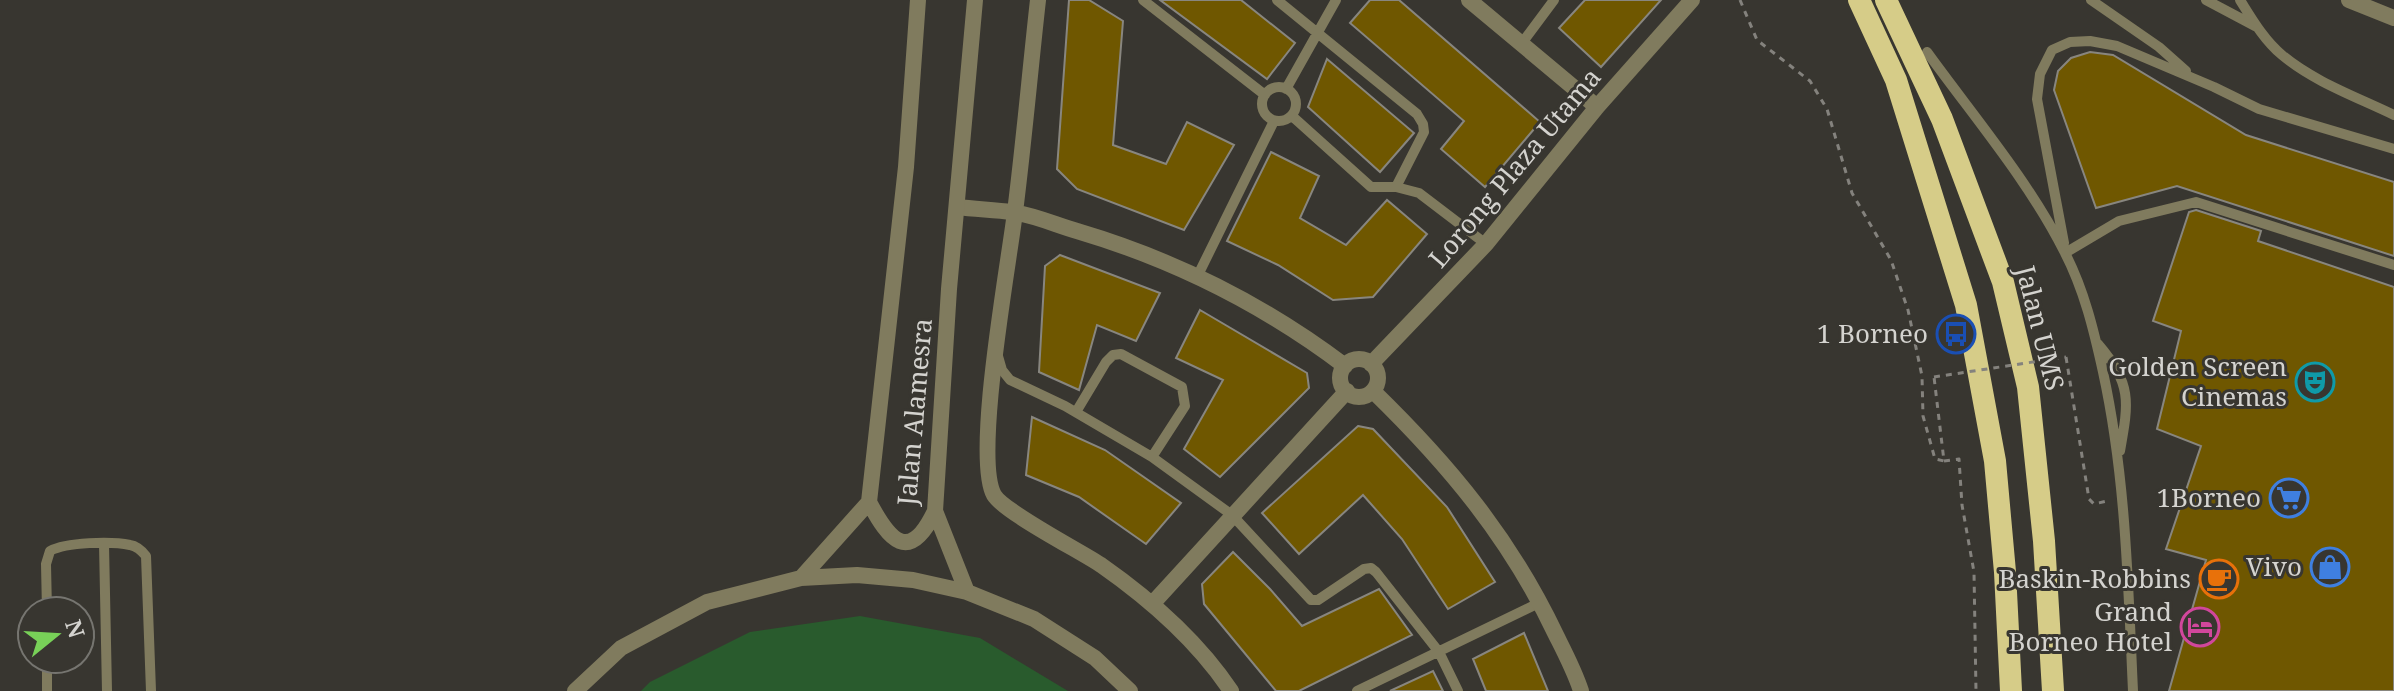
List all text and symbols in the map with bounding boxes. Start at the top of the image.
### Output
street label: Lorong Plaza Utama [1420,60,1609,275]
street label: Jalan UMS [2008,261,2074,394]
bus stop icon: 1 Borneo [1935,313,1977,355]
place label: 1 Borneo [1817,315,1928,351]
street label: Jalan Alamesra [888,317,940,508]
place label: Golden Screen Cinemas [2108,348,2287,414]
theatre icon: Golden Screen Cinemas [2294,361,2336,403]
supermarket icon: 1Borneo [2268,477,2310,519]
place label: 1Borneo [2157,479,2261,515]
shop icon: Vivo [2309,546,2351,588]
place label: Vivo [2246,548,2302,584]
cafe icon: Baskin-Robbins [2198,558,2240,600]
place label: Baskin-Robbins [1998,560,2191,596]
place label: Grand Borneo Hotel [2009,593,2172,659]
north arrow [16,595,96,675]
hotel icon: Grand Borneo Hotel [2179,606,2221,648]
text: N [59,616,93,641]

